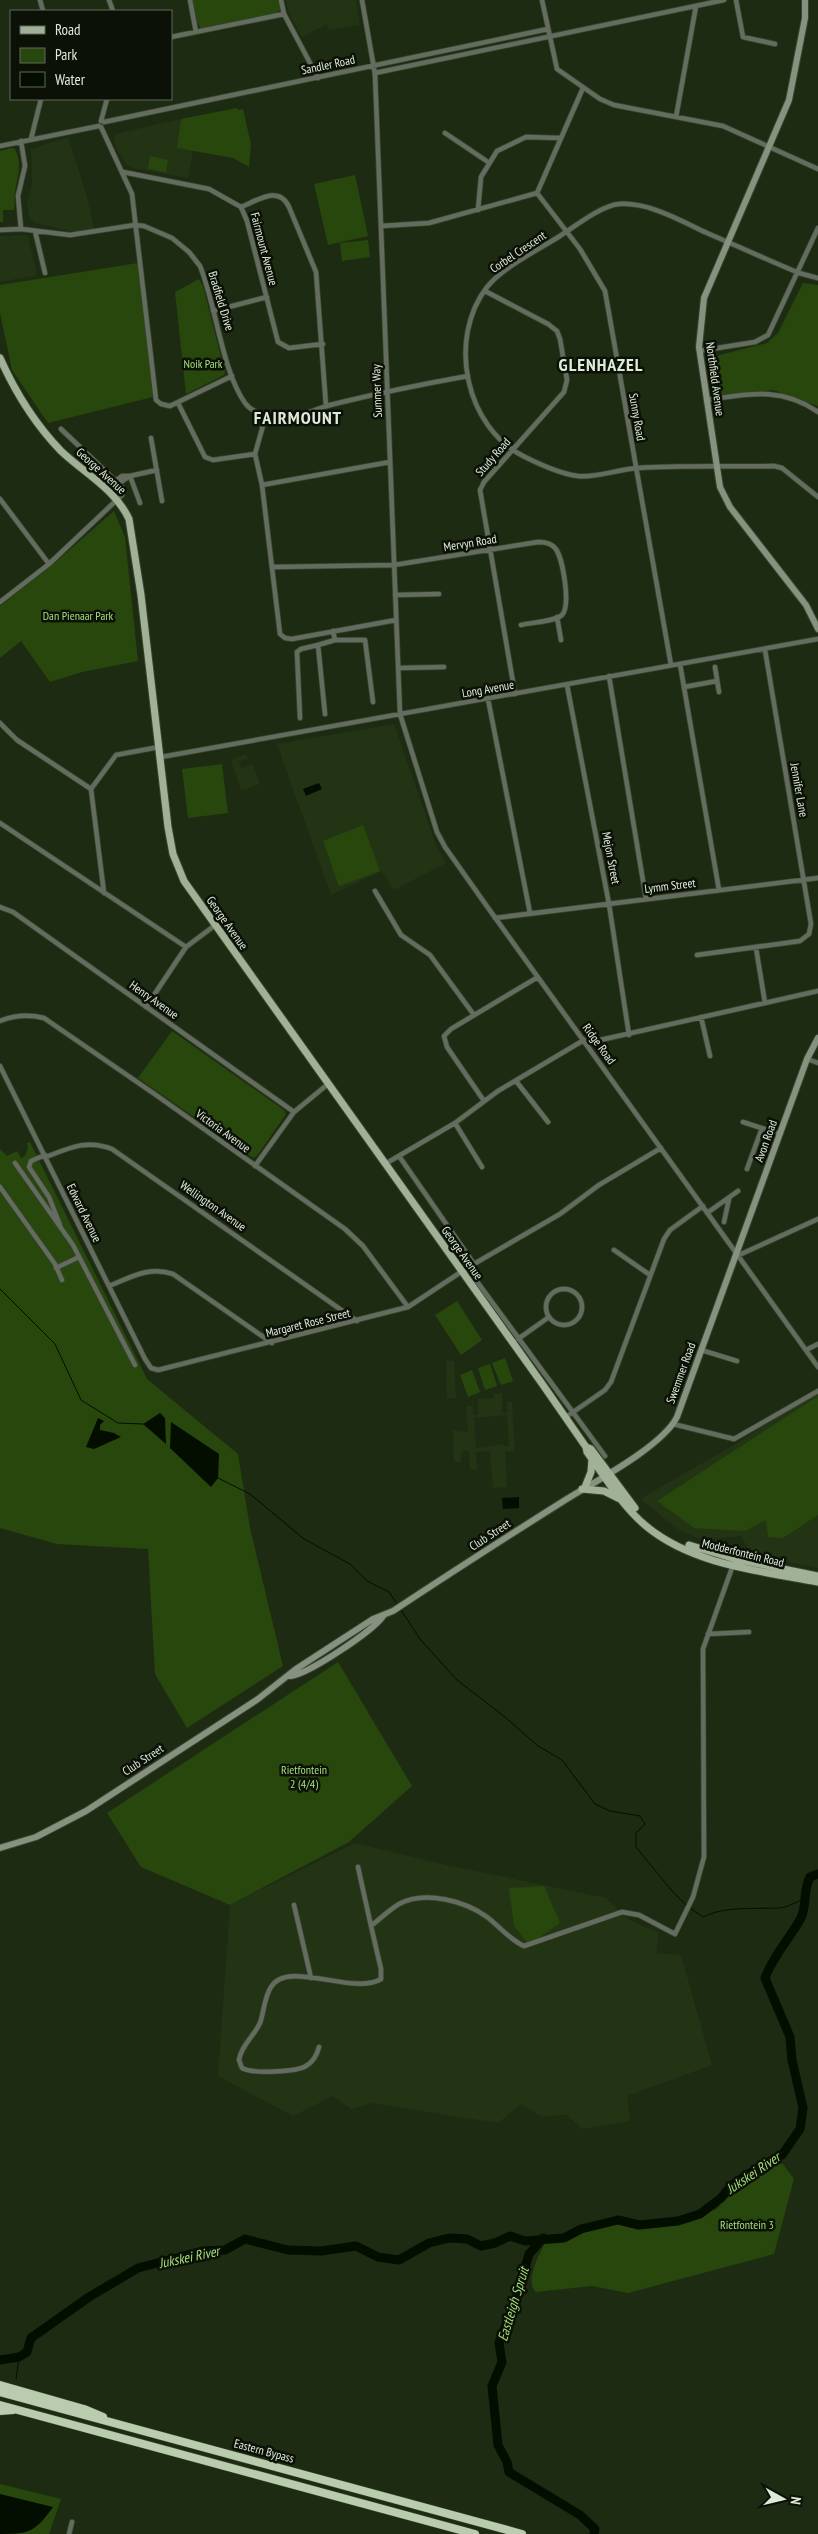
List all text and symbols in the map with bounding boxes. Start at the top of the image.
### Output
legend [10,10,172,100]
text: Road [55,20,81,39]
text: Park [55,45,77,64]
street label: Sandler Road [300,52,356,78]
text: Water [55,70,86,89]
street label: Fairmount Avenue [248,211,281,287]
street label: Corbel Crescent [487,227,549,276]
street label: Bradfield Drive [205,269,238,332]
street label: Northfield Avenue [703,341,728,417]
district label: GLENHAZEL [559,353,643,376]
park label: Noik Park [184,356,223,371]
street label: Summer Way [368,364,385,418]
street label: Sunny Road [626,392,649,442]
district label: FAIRMOUNT [254,406,342,429]
street label: Study Road [472,434,513,479]
street label: George Avenue [73,444,129,497]
street label: Mervyn Road [442,531,498,554]
park label: Dan Pienaar Park [43,608,114,623]
street label: Long Avenue [461,677,515,700]
street label: Jennifer Lane [787,761,812,818]
street label: Mejon Street [599,830,624,886]
street label: Lymm Street [643,875,697,896]
street label: George Avenue [203,893,251,952]
street label: Henry Avenue [127,977,182,1022]
street label: Ridge Road [580,1020,619,1067]
street label: Victoria Avenue [192,1105,254,1156]
street label: Avon Road [751,1118,780,1164]
street label: Wellington Avenue [177,1177,249,1234]
street label: Edward Avenue [64,1181,105,1245]
street label: George Avenue [438,1223,486,1282]
street label: Margaret Rose Street [264,1305,352,1340]
street label: Swemmer Road [663,1340,699,1405]
street label: Club Street [466,1515,514,1553]
street label: Modderfontein Road [701,1535,786,1570]
street label: Club Street [119,1740,167,1778]
park label: Rietfontein 2 (4/4) [281,1762,327,1791]
water label: Jukskei River [722,2147,785,2198]
park label: Rietfontein 3 [720,2217,774,2232]
water label: Jukskei River [156,2241,223,2272]
water label: Eastleigh Spruit [493,2263,533,2343]
street label: Eastern Bypass [232,2435,296,2466]
north arrow [758,2474,808,2524]
text: N [786,2496,805,2506]

